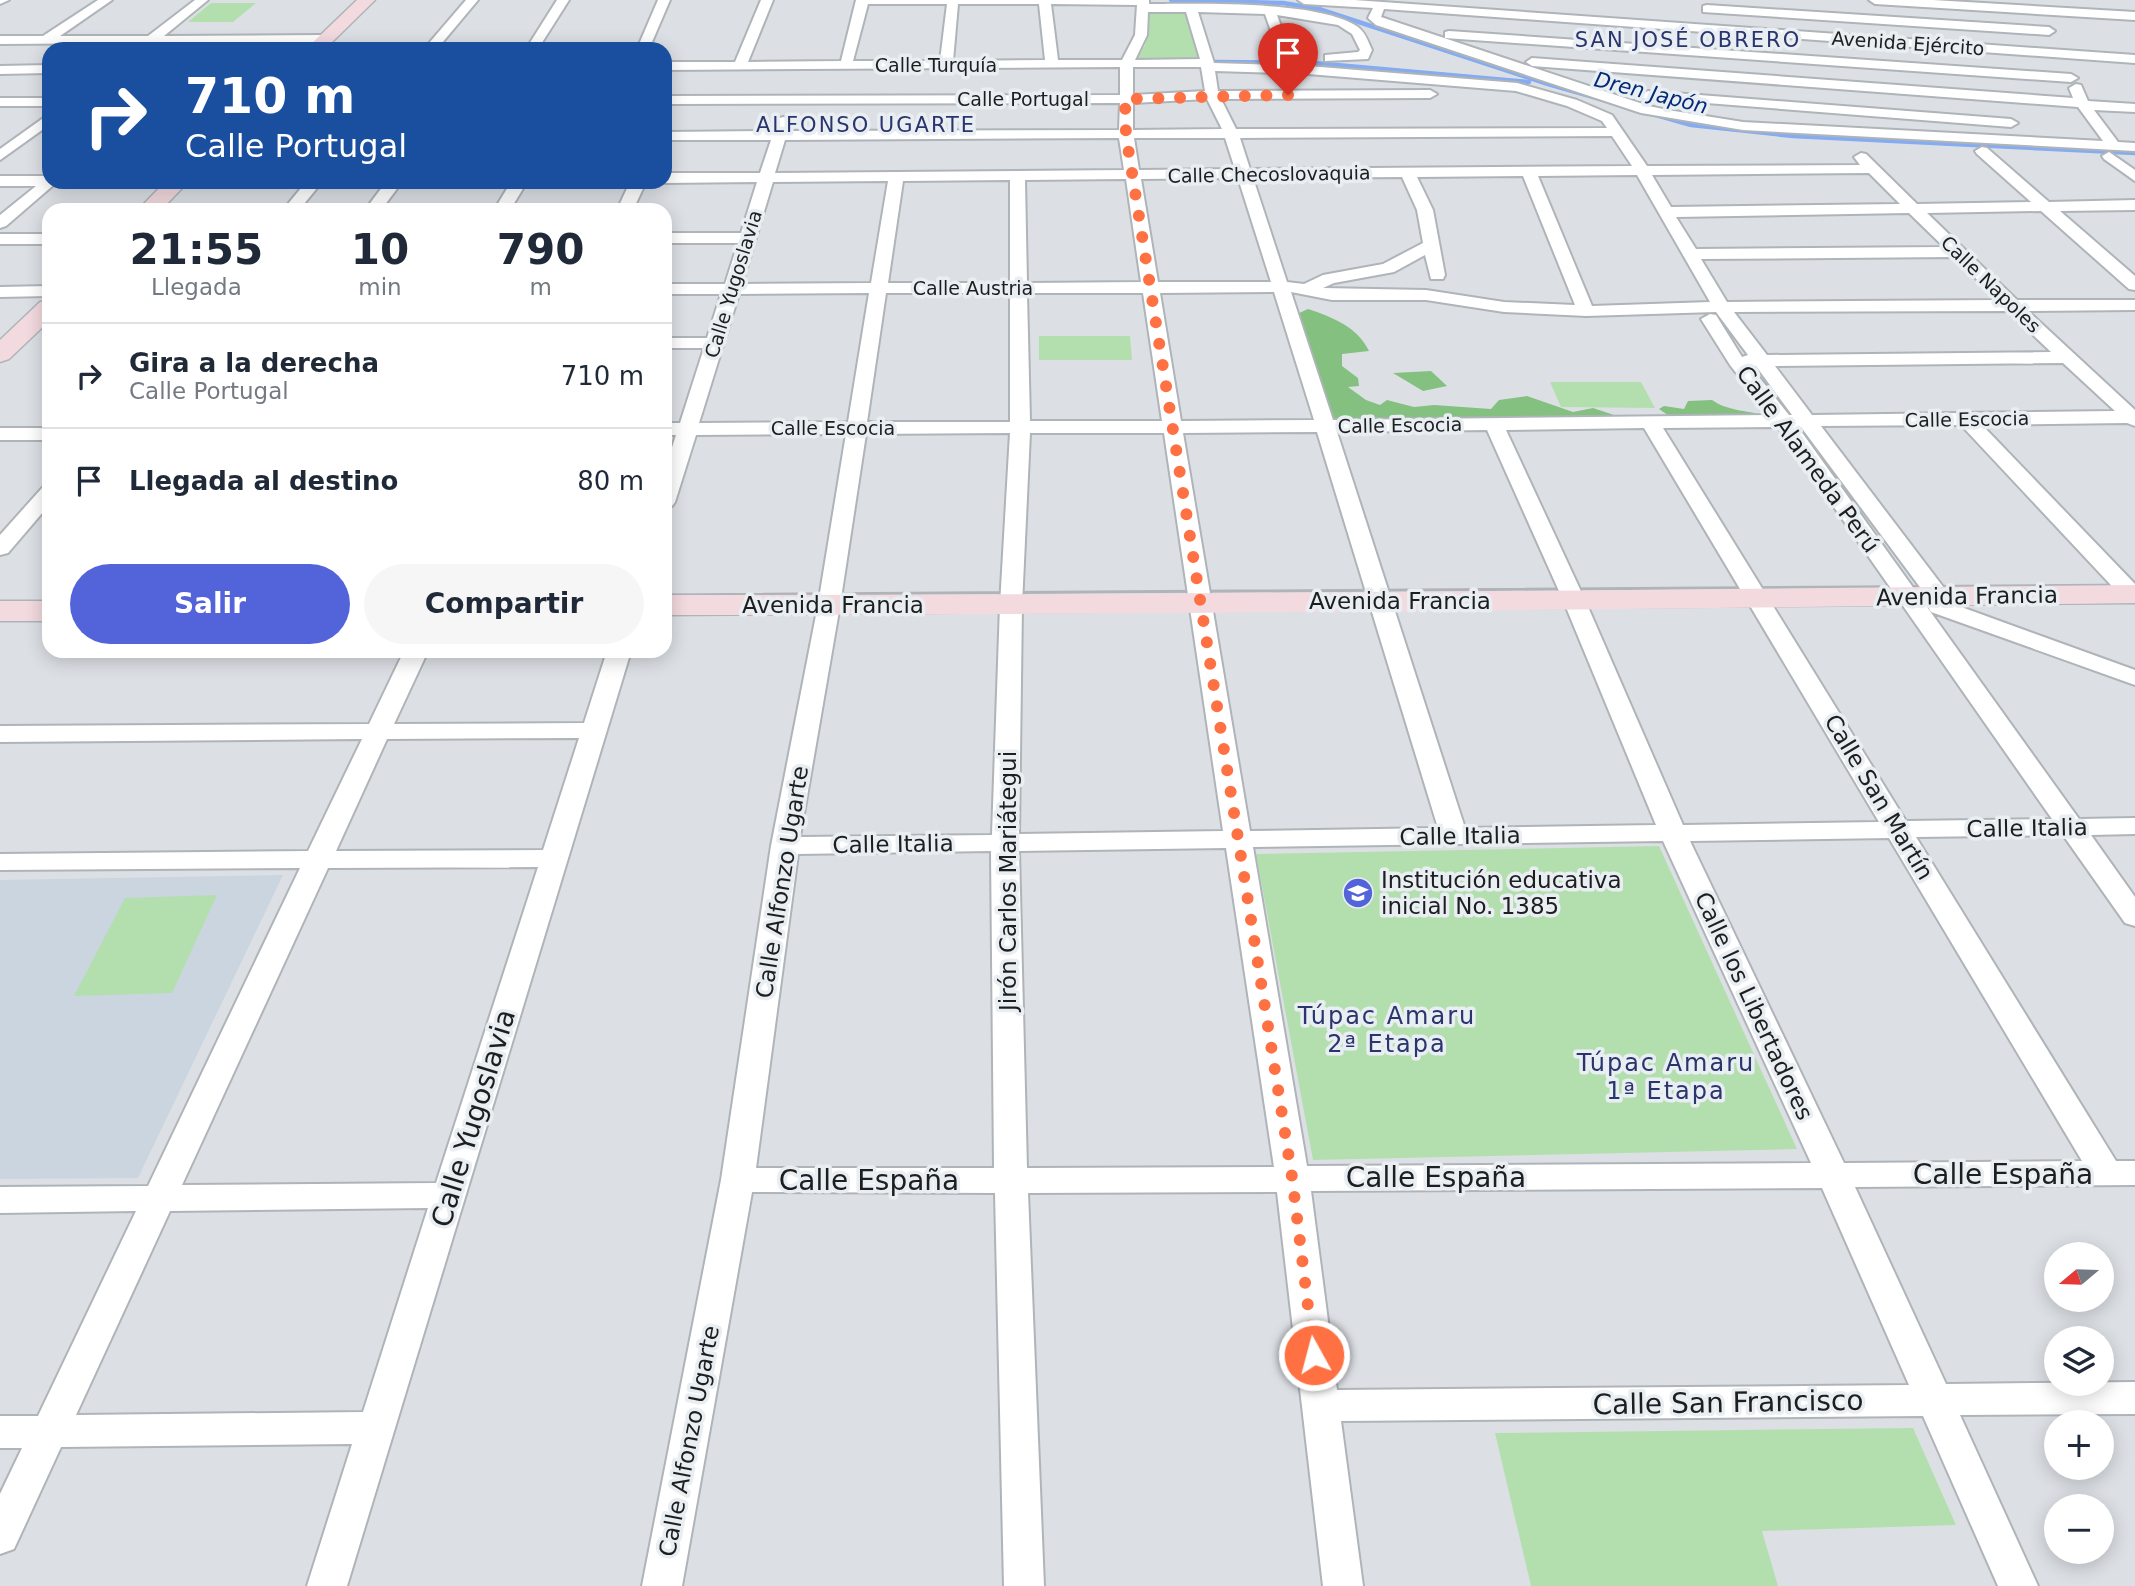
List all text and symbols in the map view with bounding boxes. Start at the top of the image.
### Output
pin [1258,23,1318,95]
district label: SAN JOSÉ OBRERO [1575,27,1801,52]
street label: Avenida Ejército [1831,27,1985,59]
icon: arrive [1269,34,1307,72]
street label: Calle Turquía [875,54,997,76]
water label: Dren Japón [1592,67,1710,119]
text: 710 m [185,68,355,125]
icon: right [70,70,161,161]
street label: Calle Portugal [957,88,1089,110]
district label: ALFONSO UGARTE [756,113,976,137]
text: Calle Portugal [185,127,407,165]
street label: Calle Checoslovaquia [1167,161,1371,187]
street label: Calle Yugoslavia [700,207,766,361]
text: 21:55 [130,225,263,274]
text: 10 [351,225,409,274]
text: 790 [497,225,584,274]
street label: Calle Napoles [1937,231,2045,337]
text: Llegada [151,274,242,300]
text: min [358,274,402,300]
text: m [529,274,552,300]
street label: Calle Austria [913,277,1033,299]
text: Gira a la derecha [129,348,379,378]
icon: right [70,357,108,395]
text: 710 m [561,361,644,391]
street label: Calle Alameda Perú [1732,361,1884,557]
text: Calle Portugal [129,378,289,404]
street label: Calle Escocia [1905,407,2029,431]
street label: Calle Escocia [1338,413,1462,437]
street label: Calle Escocia [771,417,895,439]
icon: arrive [70,462,108,500]
text: Llegada al destino [129,466,398,496]
text: 80 m [577,466,644,496]
button: Salir [70,564,350,644]
button: Compartir [364,564,644,644]
street label: Avenida Francia [1876,581,2058,611]
street label: Avenida Francia [1309,588,1491,614]
street label: Avenida Francia [742,592,924,618]
street label: Calle San Martín [1819,710,1939,884]
street label: Jirón Carlos Mariátegui [995,751,1021,1013]
street label: Calle Alfonzo Ugarte [751,764,813,1000]
street label: Calle Italia [1966,814,2088,842]
street label: Calle Italia [1399,822,1521,850]
street label: Calle Italia [832,830,954,858]
place label: Institución educativa inicial No. 1385 [1381,867,1622,919]
school or university icon: Institución educativa inicial No. 1385 [1341,876,1375,910]
street label: Calle los Libertadores [1690,888,1818,1124]
district label: Túpac Amaru 2ª Etapa [1297,1002,1476,1058]
street label: Calle Yugoslavia [425,1005,522,1231]
district label: Túpac Amaru 1ª Etapa [1576,1049,1755,1105]
street label: Calle España [1913,1158,2093,1191]
street label: Calle España [1346,1161,1526,1194]
street label: Calle España [779,1164,959,1197]
north arrow [2044,1242,2114,1312]
map controls [2044,1242,2114,1564]
position arrow [1277,1318,1351,1392]
street label: Calle Alfonzo Ugarte [654,1323,724,1559]
button: layers [2044,1326,2114,1396]
street label: Calle San Francisco [1592,1384,1864,1421]
button: + [2044,1410,2114,1480]
button: − [2044,1494,2114,1564]

